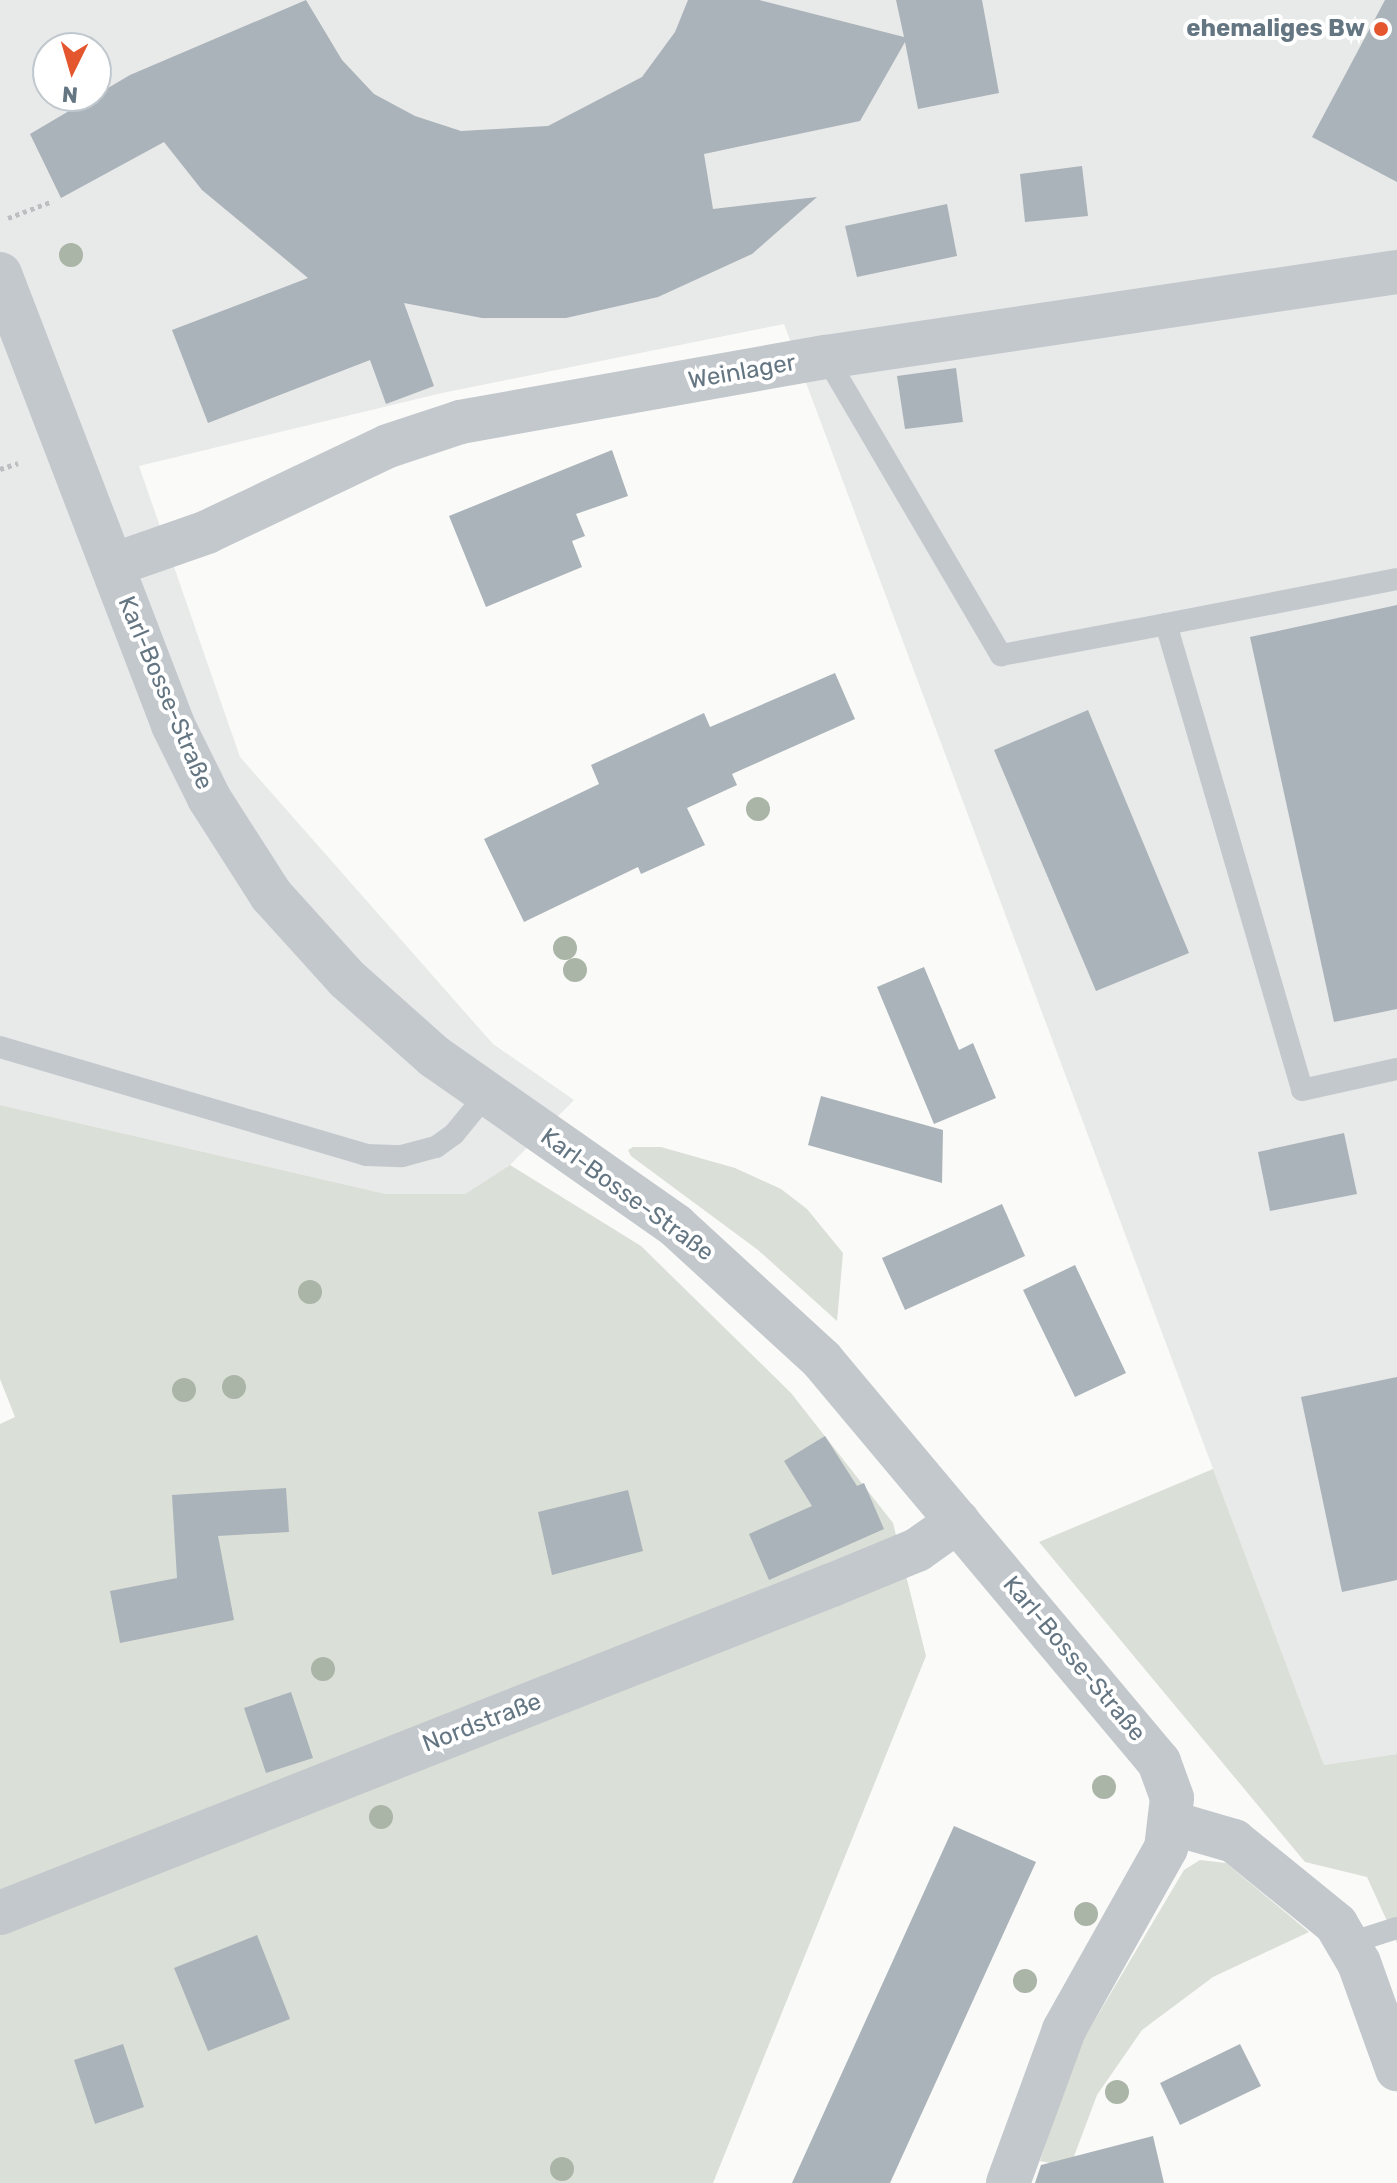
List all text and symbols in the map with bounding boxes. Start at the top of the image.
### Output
place label: ehemaliges Bw [1186,15,1365,43]
marker: ehemaliges Bw [1372,20,1390,38]
north arrow [32,32,112,112]
text: N [61,80,79,109]
street label: Weinlager [686,348,798,396]
street label: Karl-Bosse-Straße [111,592,219,794]
street label: Karl-Bosse-Straße [535,1123,719,1267]
street label: Karl-Bosse-Straße [996,1571,1152,1747]
street label: Nordstraße [419,1687,545,1759]

